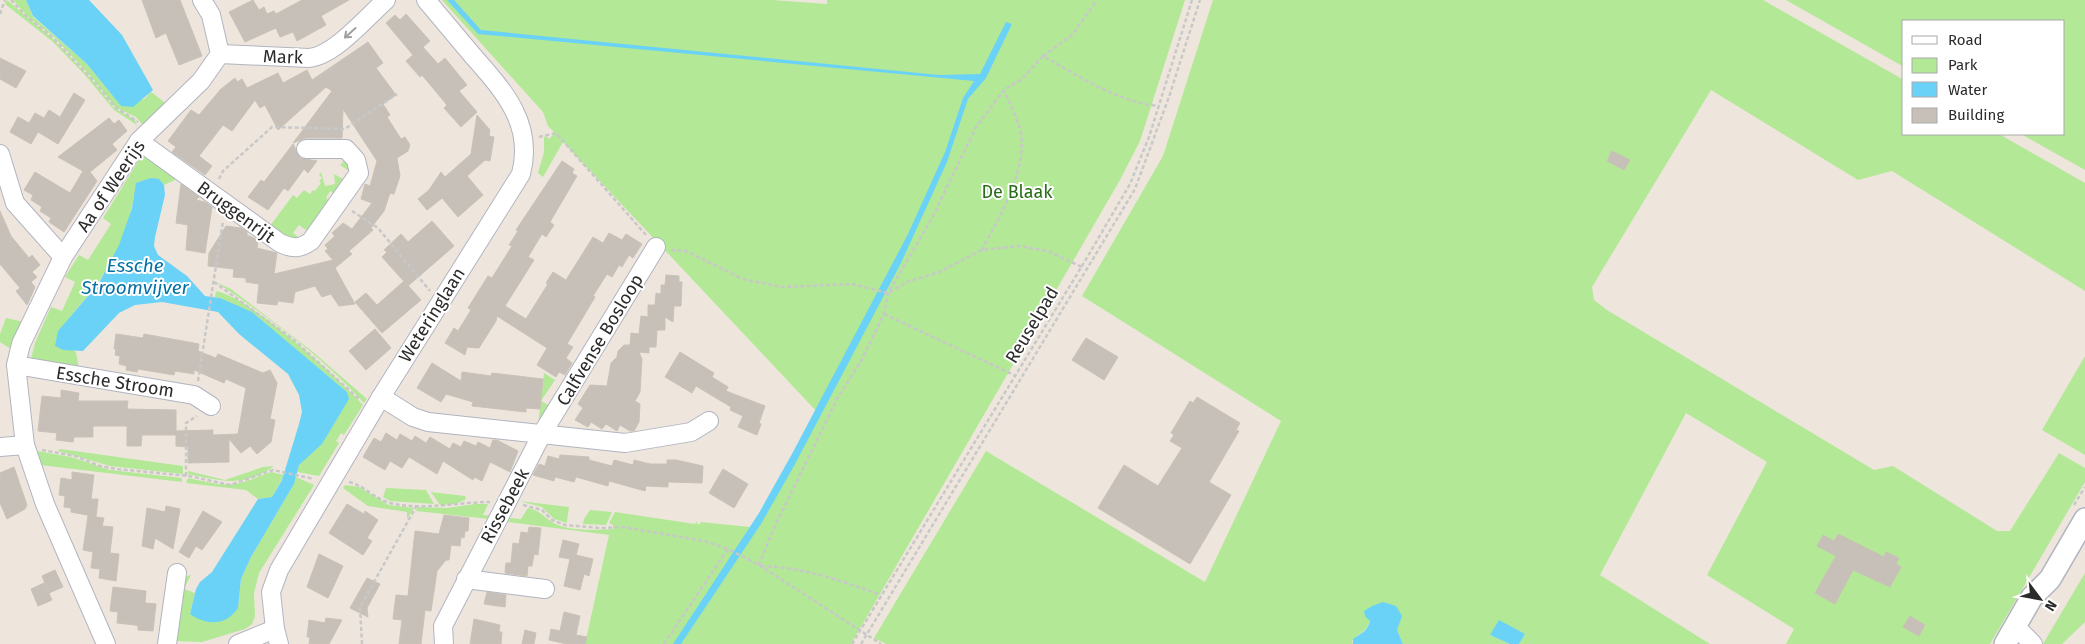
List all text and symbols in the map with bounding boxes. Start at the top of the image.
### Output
legend [1902,20,2065,135]
one-way arrow [343,27,356,39]
text: Road [1948,31,1983,49]
street label: Mark [263,45,304,69]
text: Park [1948,56,1978,74]
text: Water [1948,81,1987,99]
text: Building [1948,106,2004,124]
street label: Aa of Weerijs [72,136,150,236]
street label: Bruggenrijt [193,176,280,248]
park label: De Blaak [981,181,1053,203]
water label: Essche Stroomvijver [80,254,190,299]
street label: Weteringlaan [394,264,470,366]
street label: Calfvense Bosloop [552,270,648,410]
street label: Reuselpad [1001,283,1063,367]
street label: Essche Stroom [54,362,176,402]
street label: Rissebeek [476,464,534,547]
north arrow [2015,574,2065,624]
text: N [2041,597,2060,614]

